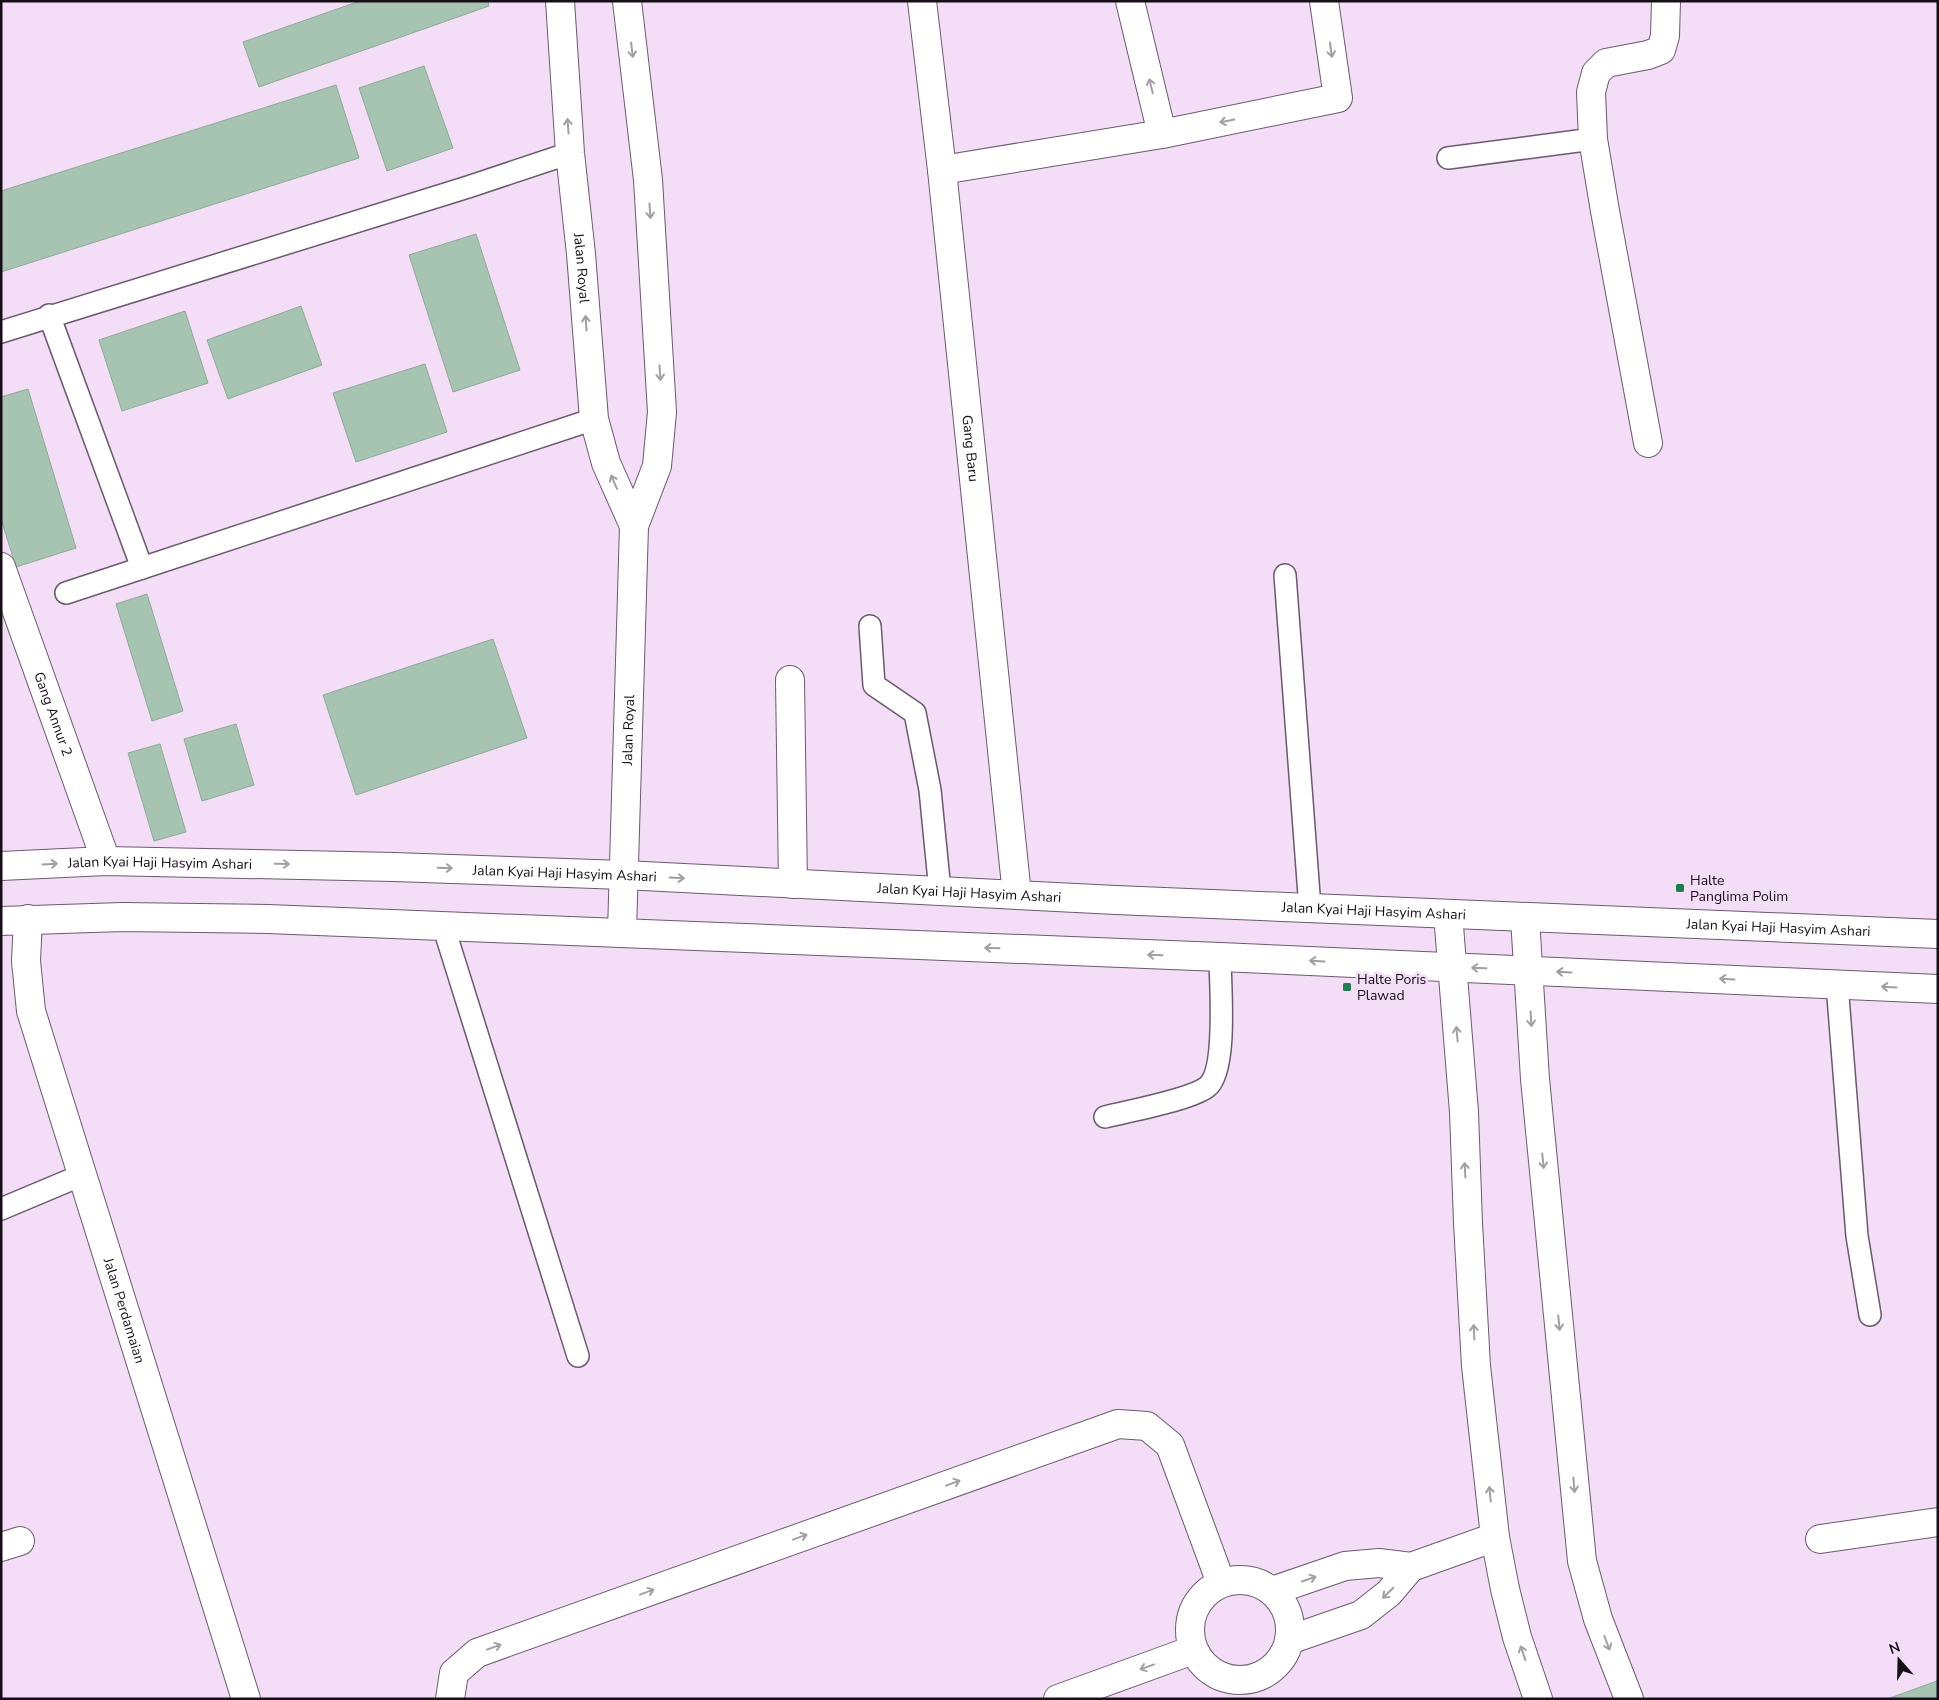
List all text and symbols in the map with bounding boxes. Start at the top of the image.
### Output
one-way arrow [627,41,637,57]
one-way arrow [1326,41,1336,57]
one-way arrow [1146,79,1155,95]
one-way arrow [1219,116,1235,126]
one-way arrow [564,118,573,134]
one-way arrow [645,203,654,219]
street label: Jalan Royal [569,231,594,305]
one-way arrow [581,315,591,331]
one-way arrow [655,365,664,381]
street label: Gang Baru [958,414,984,483]
one-way arrow [609,475,619,490]
street label: Gang Annur 2 [30,669,77,759]
street label: Jalan Royal [617,694,639,767]
street label: Jalan Kyai Haji Hasyim Ashari [66,851,252,874]
one-way arrow [42,859,58,868]
one-way arrow [274,859,290,868]
street label: Jalan Kyai Haji Hasyim Ashari [471,860,657,886]
one-way arrow [437,864,453,873]
place label: Halte Panglima Polim [1690,871,1788,906]
one-way arrow [669,873,685,882]
street label: Jalan Kyai Haji Hasyim Ashari [876,878,1062,907]
marker: Halte Panglima Polim [1674,882,1686,894]
street label: Jalan Kyai Haji Hasyim Ashari [1280,897,1466,924]
street label: Jalan Kyai Haji Hasyim Ashari [1685,914,1871,941]
one-way arrow [985,944,1001,953]
one-way arrow [1147,950,1163,959]
one-way arrow [1309,957,1325,966]
one-way arrow [1472,963,1488,973]
one-way arrow [1557,967,1573,976]
place label: Halte Poris Plawad [1357,970,1427,1005]
one-way arrow [1719,975,1735,984]
marker: Halte Poris Plawad [1341,981,1353,993]
one-way arrow [1881,982,1897,991]
one-way arrow [1527,1010,1536,1026]
one-way arrow [1453,1026,1462,1042]
one-way arrow [1539,1153,1548,1169]
one-way arrow [1461,1162,1470,1178]
street label: Jalan Perdamaian [99,1254,150,1366]
one-way arrow [1554,1315,1564,1331]
one-way arrow [1470,1324,1479,1340]
one-way arrow [1570,1476,1579,1492]
one-way arrow [945,1478,961,1487]
one-way arrow [1485,1486,1495,1502]
one-way arrow [792,1532,808,1542]
one-way arrow [1301,1574,1316,1583]
one-way arrow [639,1587,655,1596]
one-way arrow [1382,1587,1394,1599]
one-way arrow [1603,1635,1612,1650]
north arrow [1874,1635,1924,1685]
text: N [1887,1638,1903,1659]
one-way arrow [486,1642,502,1651]
one-way arrow [1517,1645,1527,1661]
one-way arrow [1140,1663,1155,1672]

